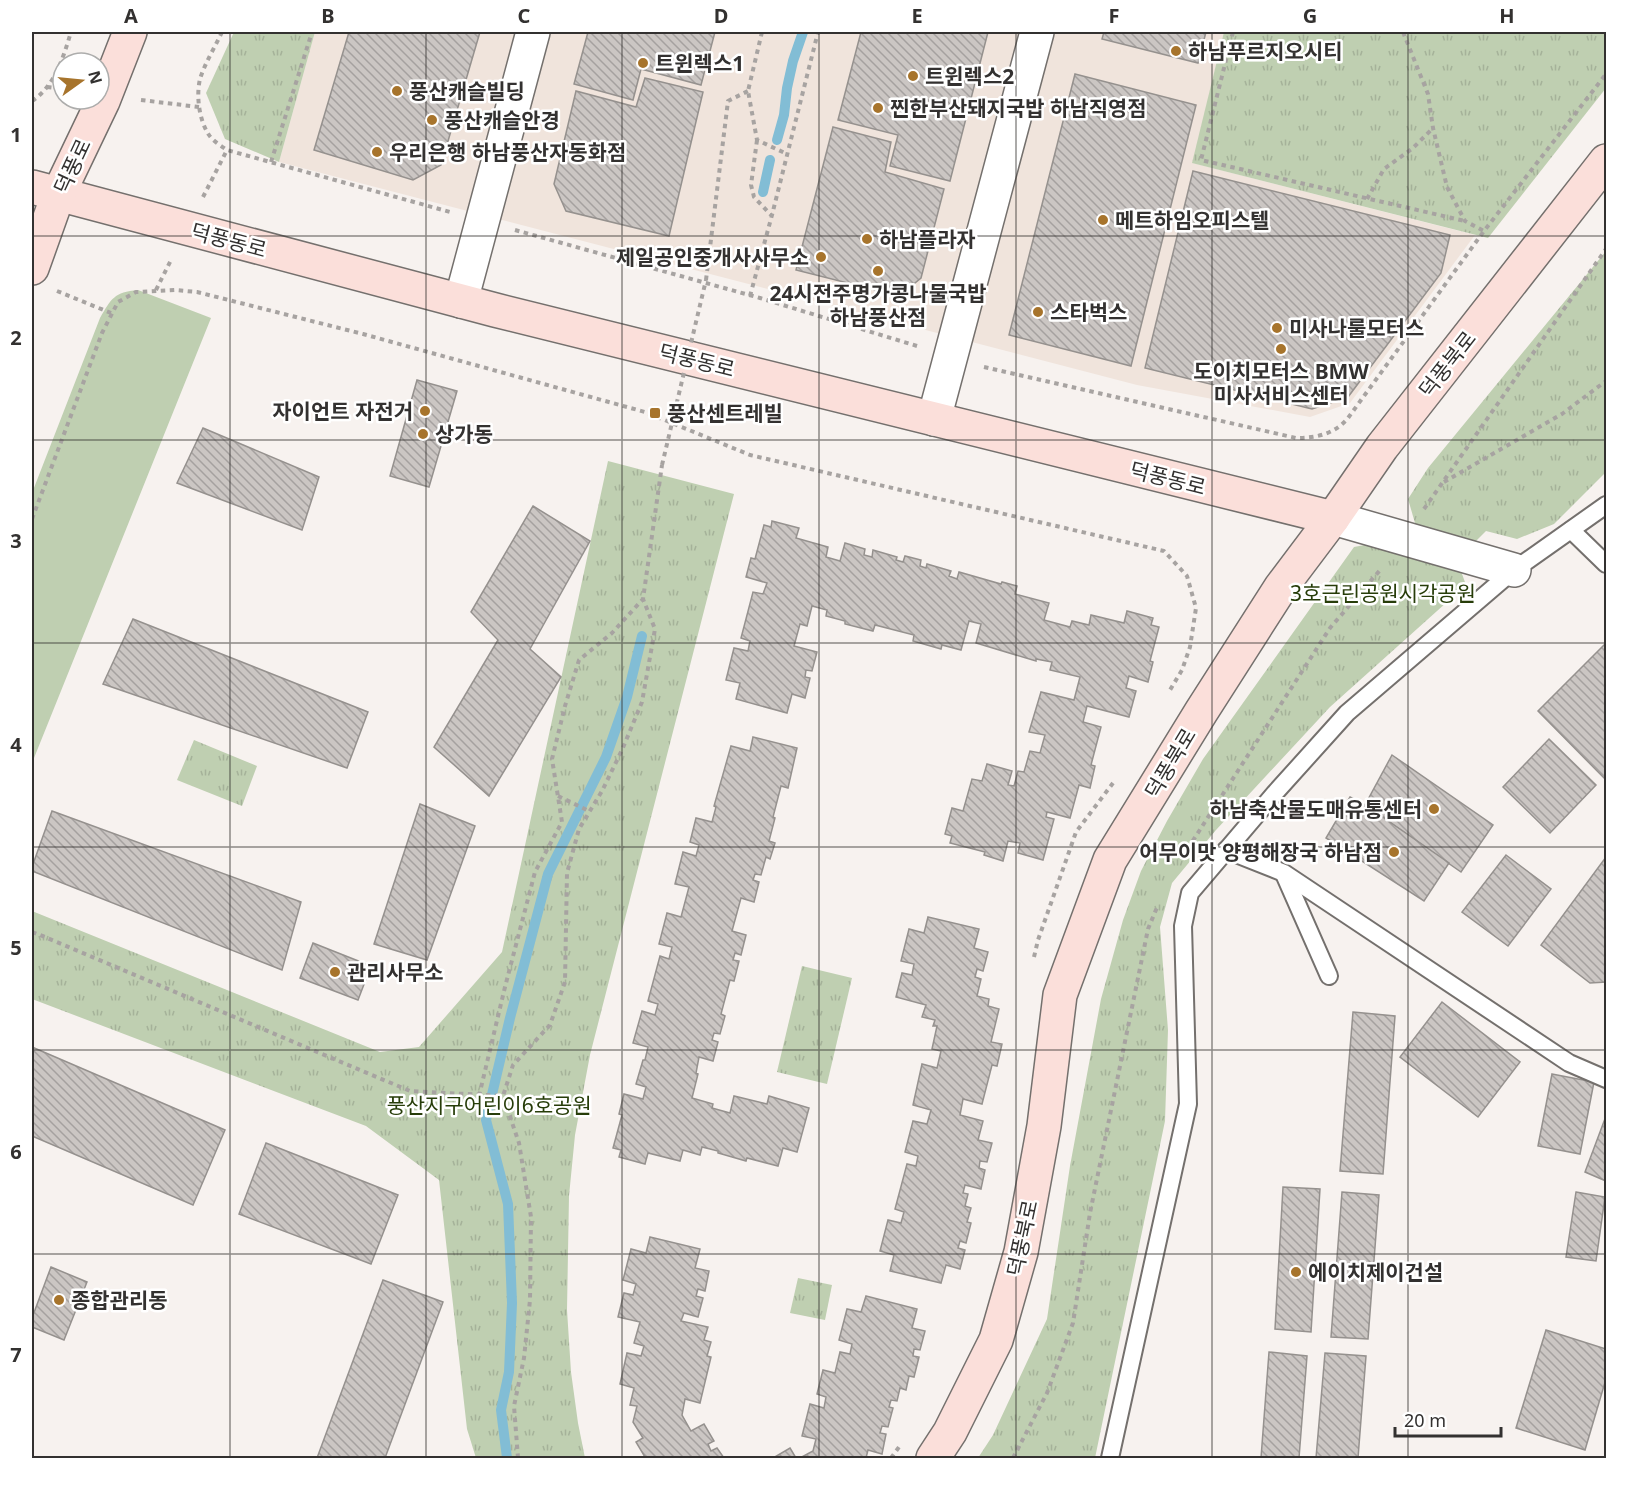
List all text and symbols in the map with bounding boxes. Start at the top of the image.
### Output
text: A [124,2,138,29]
text: B [321,2,335,29]
text: C [518,2,531,29]
text: D [714,2,728,29]
text: E [911,2,923,29]
text: F [1109,2,1119,29]
text: G [1303,2,1317,29]
text: H [1499,2,1515,29]
place label: 하남푸르지오시티 [1188,37,1343,65]
marker: 하남푸르지오시티 [1169,44,1183,58]
place label: 트윈렉스1 [655,49,744,77]
north arrow [51,51,111,111]
marker: 트윈렉스1 [636,56,650,70]
place label: 트윈렉스2 [925,62,1014,90]
text: N [83,68,108,86]
marker: 트윈렉스2 [906,69,920,83]
place label: 풍산캐슬빌딩 [409,77,525,105]
marker: 풍산캐슬빌딩 [390,84,404,98]
place label: 찐한부산돼지국밥 하남직영점 [890,94,1147,122]
marker: 찐한부산돼지국밥 하남직영점 [871,101,885,115]
place label: 풍산캐슬안경 [444,106,560,134]
marker: 풍산캐슬안경 [425,113,439,127]
text: 1 [10,121,22,148]
street label: 덕풍로 [47,134,97,198]
place label: 우리은행 하남풍산자동화점 [389,138,626,166]
marker: 우리은행 하남풍산자동화점 [370,145,384,159]
place label: 메트하임오피스텔 [1115,206,1270,234]
marker: 메트하임오피스텔 [1096,213,1110,227]
street label: 덕풍동로 [188,216,270,264]
place label: 하남플라자 [879,225,976,253]
marker: 하남플라자 [860,232,874,246]
place label: 제일공인중개사사무소 [616,243,809,271]
marker: 제일공인중개사사무소 [814,250,828,264]
marker: 24시전주명가콩나물국밥 하남풍산점 [871,264,885,278]
place label: 24시전주명가콩나물국밥 하남풍산점 [769,279,987,331]
place label: 스타벅스 [1050,298,1127,326]
marker: 스타벅스 [1031,305,1045,319]
place label: 미사나룰모터스 [1289,314,1424,342]
marker: 미사나룰모터스 [1270,321,1284,335]
text: 2 [10,324,22,351]
street label: 덕풍북로 [1412,325,1482,403]
street label: 덕풍동로 [656,337,738,383]
marker: 도이치모터스 BMW 미사서비스센터 [1274,342,1288,356]
place label: 도이치모터스 BMW 미사서비스센터 [1193,357,1369,409]
place label: 자이언트 자전거 [272,397,413,425]
place label: 풍산센트레빌 [667,399,783,427]
marker: 자이언트 자전거 [418,404,432,418]
marker: 풍산센트레빌 [648,406,662,420]
place label: 상가동 [435,420,493,448]
marker: 상가동 [416,427,430,441]
street label: 덕풍동로 [1127,455,1209,501]
text: 3 [10,527,22,554]
park label: 3호근린공원시각공원 [1290,579,1476,607]
street label: 덕풍북로 [1138,723,1202,803]
text: 4 [10,731,22,758]
place label: 하남축산물도매유통센터 [1209,795,1422,823]
marker: 하남축산물도매유통센터 [1427,802,1441,816]
place label: 어무이맛 양평해장국 하남점 [1139,838,1382,866]
marker: 어무이맛 양평해장국 하남점 [1387,845,1401,859]
text: 5 [10,934,22,961]
place label: 관리사무소 [347,958,444,986]
marker: 관리사무소 [328,965,342,979]
park label: 풍산지구어린이6호공원 [386,1091,592,1119]
text: 6 [10,1138,22,1165]
street label: 덕풍북로 [1000,1197,1044,1279]
place label: 에이치제이건설 [1308,1258,1443,1286]
marker: 에이치제이건설 [1289,1265,1303,1279]
place label: 종합관리동 [71,1286,168,1314]
marker: 종합관리동 [52,1293,66,1307]
text: 7 [10,1341,22,1368]
scale bar [1395,1400,1502,1438]
text: 20 m [1404,1408,1446,1432]

